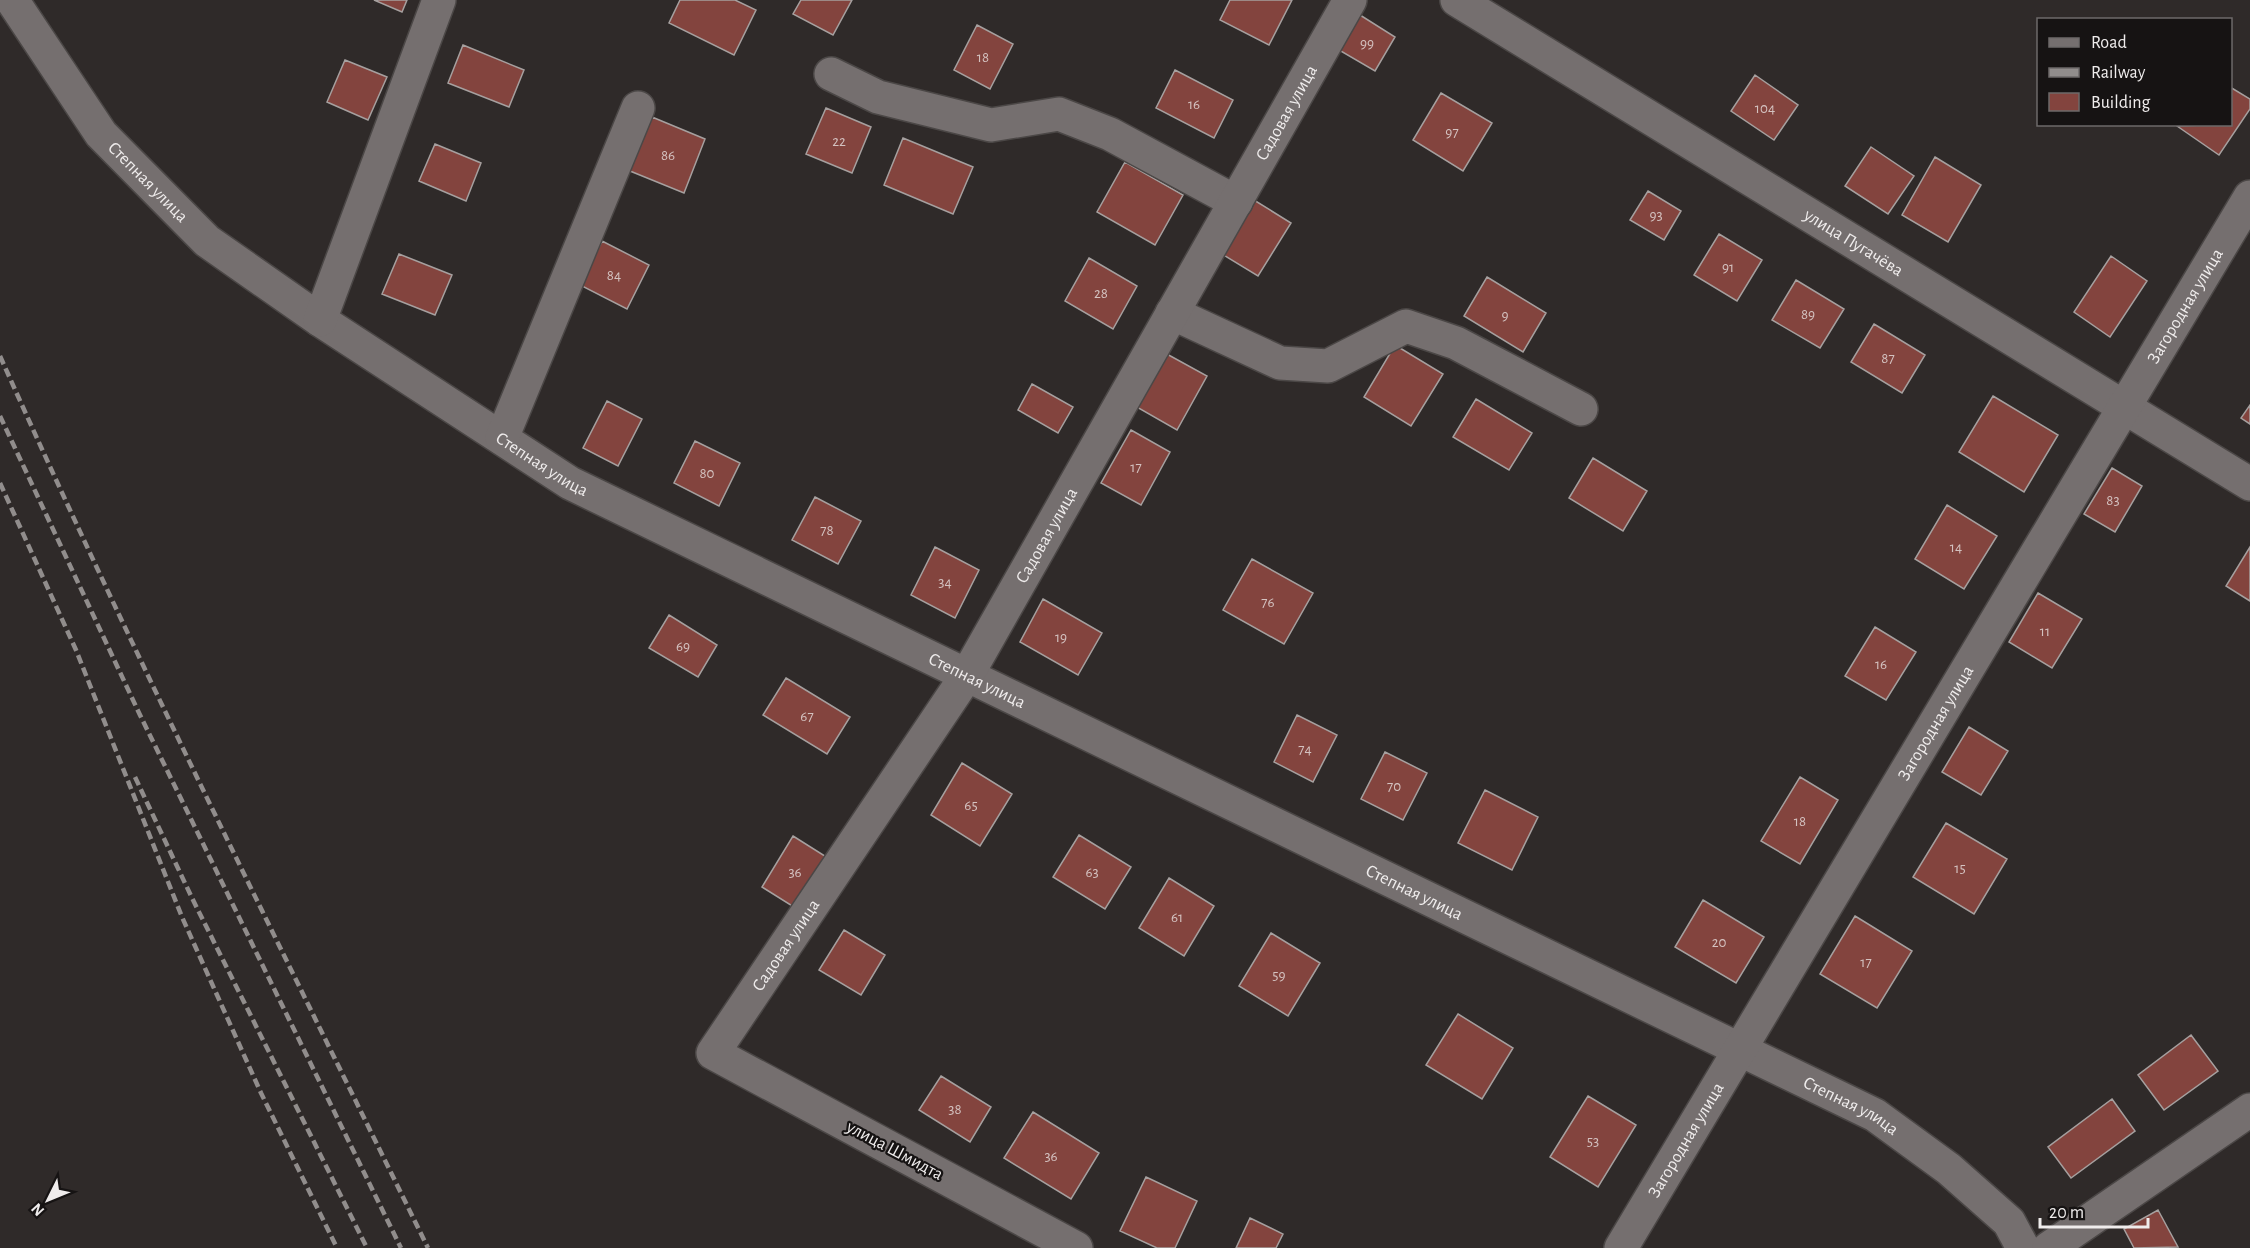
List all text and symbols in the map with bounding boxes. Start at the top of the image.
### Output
legend [2037,18,2232,126]
text: Road [2091,34,2127,52]
house number: 99 [1360,36,1374,51]
house number: 18 [977,50,989,65]
street label: Садовая улица [1253,62,1321,164]
text: Railway [2091,64,2146,82]
text: Building [2091,94,2151,112]
house number: 16 [1188,97,1200,112]
house number: 104 [1755,101,1775,116]
house number: 97 [1445,125,1459,140]
house number: 22 [832,134,846,149]
street label: Степная улица [104,139,191,226]
house number: 86 [661,148,675,163]
street label: улица Пугачёва [1800,206,1906,280]
house number: 93 [1649,208,1663,223]
street label: Загородная улица [2145,246,2227,367]
house number: 91 [1722,260,1734,275]
house number: 84 [607,268,621,283]
house number: 28 [1094,286,1108,301]
house number: 89 [1801,307,1815,322]
house number: 9 [1501,308,1509,323]
house number: 87 [1881,351,1895,366]
street label: Степная улица [492,429,591,500]
house number: 17 [1130,460,1142,475]
house number: 80 [699,466,715,481]
street label: Садовая улица [1013,485,1081,587]
house number: 83 [2106,493,2120,508]
house number: 78 [820,523,834,538]
house number: 14 [1950,540,1962,555]
house number: 34 [938,575,952,590]
house number: 76 [1261,595,1275,610]
house number: 11 [2040,624,2050,639]
house number: 19 [1055,630,1067,645]
house number: 69 [676,639,690,654]
street label: Степная улица [925,650,1028,712]
house number: 16 [1875,657,1887,672]
street label: Загородная улица [1895,663,1977,784]
house number: 67 [800,709,814,724]
house number: 74 [1298,742,1312,757]
house number: 70 [1387,779,1401,794]
house number: 65 [964,798,978,813]
house number: 18 [1794,814,1806,829]
house number: 15 [1954,861,1966,876]
street label: Степная улица [1363,862,1465,924]
house number: 36 [788,865,802,880]
house number: 63 [1085,865,1099,880]
street label: Садовая улица [749,896,824,995]
house number: 61 [1171,910,1183,925]
house number: 20 [1712,935,1726,950]
house number: 17 [1860,955,1872,970]
house number: 59 [1272,968,1286,983]
street label: Степная улица [1800,1074,1902,1139]
street label: Загородная улица [1645,1080,1728,1201]
house number: 38 [948,1102,962,1117]
street label: улица Шмидта [842,1117,946,1184]
house number: 53 [1587,1134,1599,1149]
house number: 36 [1044,1149,1058,1164]
north arrow [18,1170,78,1230]
scale bar [2040,1191,2148,1229]
text: N [28,1200,47,1219]
text: 20 m [2049,1204,2084,1222]

